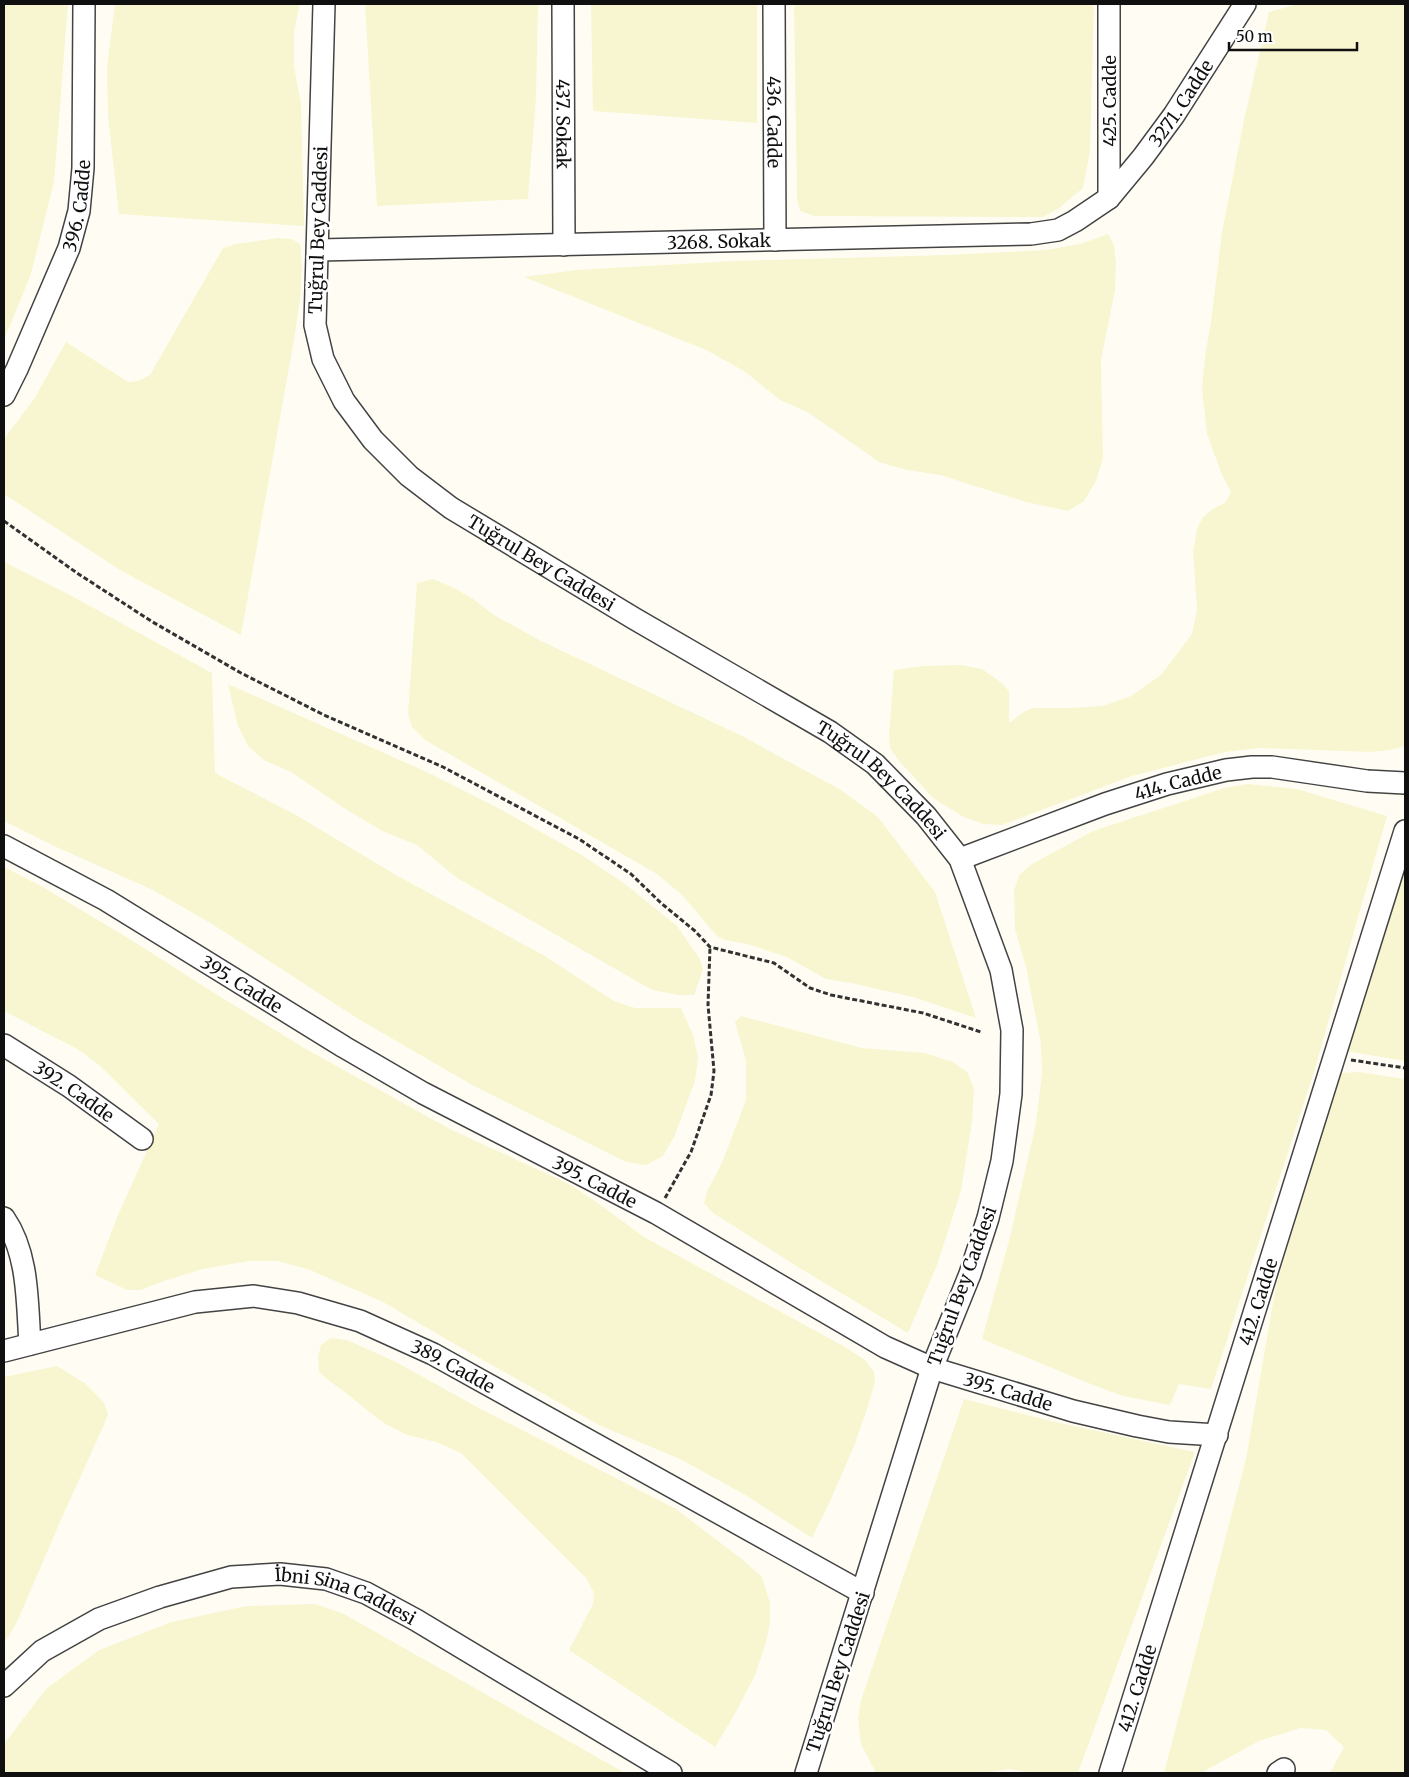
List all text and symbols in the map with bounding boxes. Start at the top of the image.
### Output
scale bar [1229,20,1356,52]
text: 50 m [1236,27,1273,46]
street label: 425. Cadde [1098,55,1121,147]
street label: 3271. Cadde [1143,55,1218,151]
street label: 436. Cadde [763,76,786,168]
street label: 437. Sokak [552,79,575,170]
street label: Tuğrul Bey Caddesi [304,145,332,314]
street label: 396. Cadde [57,160,95,254]
street label: 3268. Sokak [667,228,772,254]
street label: Tuğrul Bey Caddesi [464,509,620,616]
street label: Tuğrul Bey Caddesi [812,715,952,844]
street label: 414. Cadde [1131,760,1224,805]
street label: 395. Cadde [197,950,287,1018]
street label: 392. Cadde [30,1055,119,1127]
street label: 395. Cadde [549,1150,641,1213]
street label: Tuğrul Bey Caddesi [922,1203,1002,1369]
street label: 412. Cadde [1233,1255,1282,1348]
street label: 389. Cadde [408,1334,499,1398]
street label: 395. Cadde [961,1367,1055,1416]
street label: İbni Sina Caddesi [274,1562,420,1629]
street label: Tuğrul Bey Caddesi [801,1588,875,1755]
street label: 412. Cadde [1112,1642,1161,1735]

